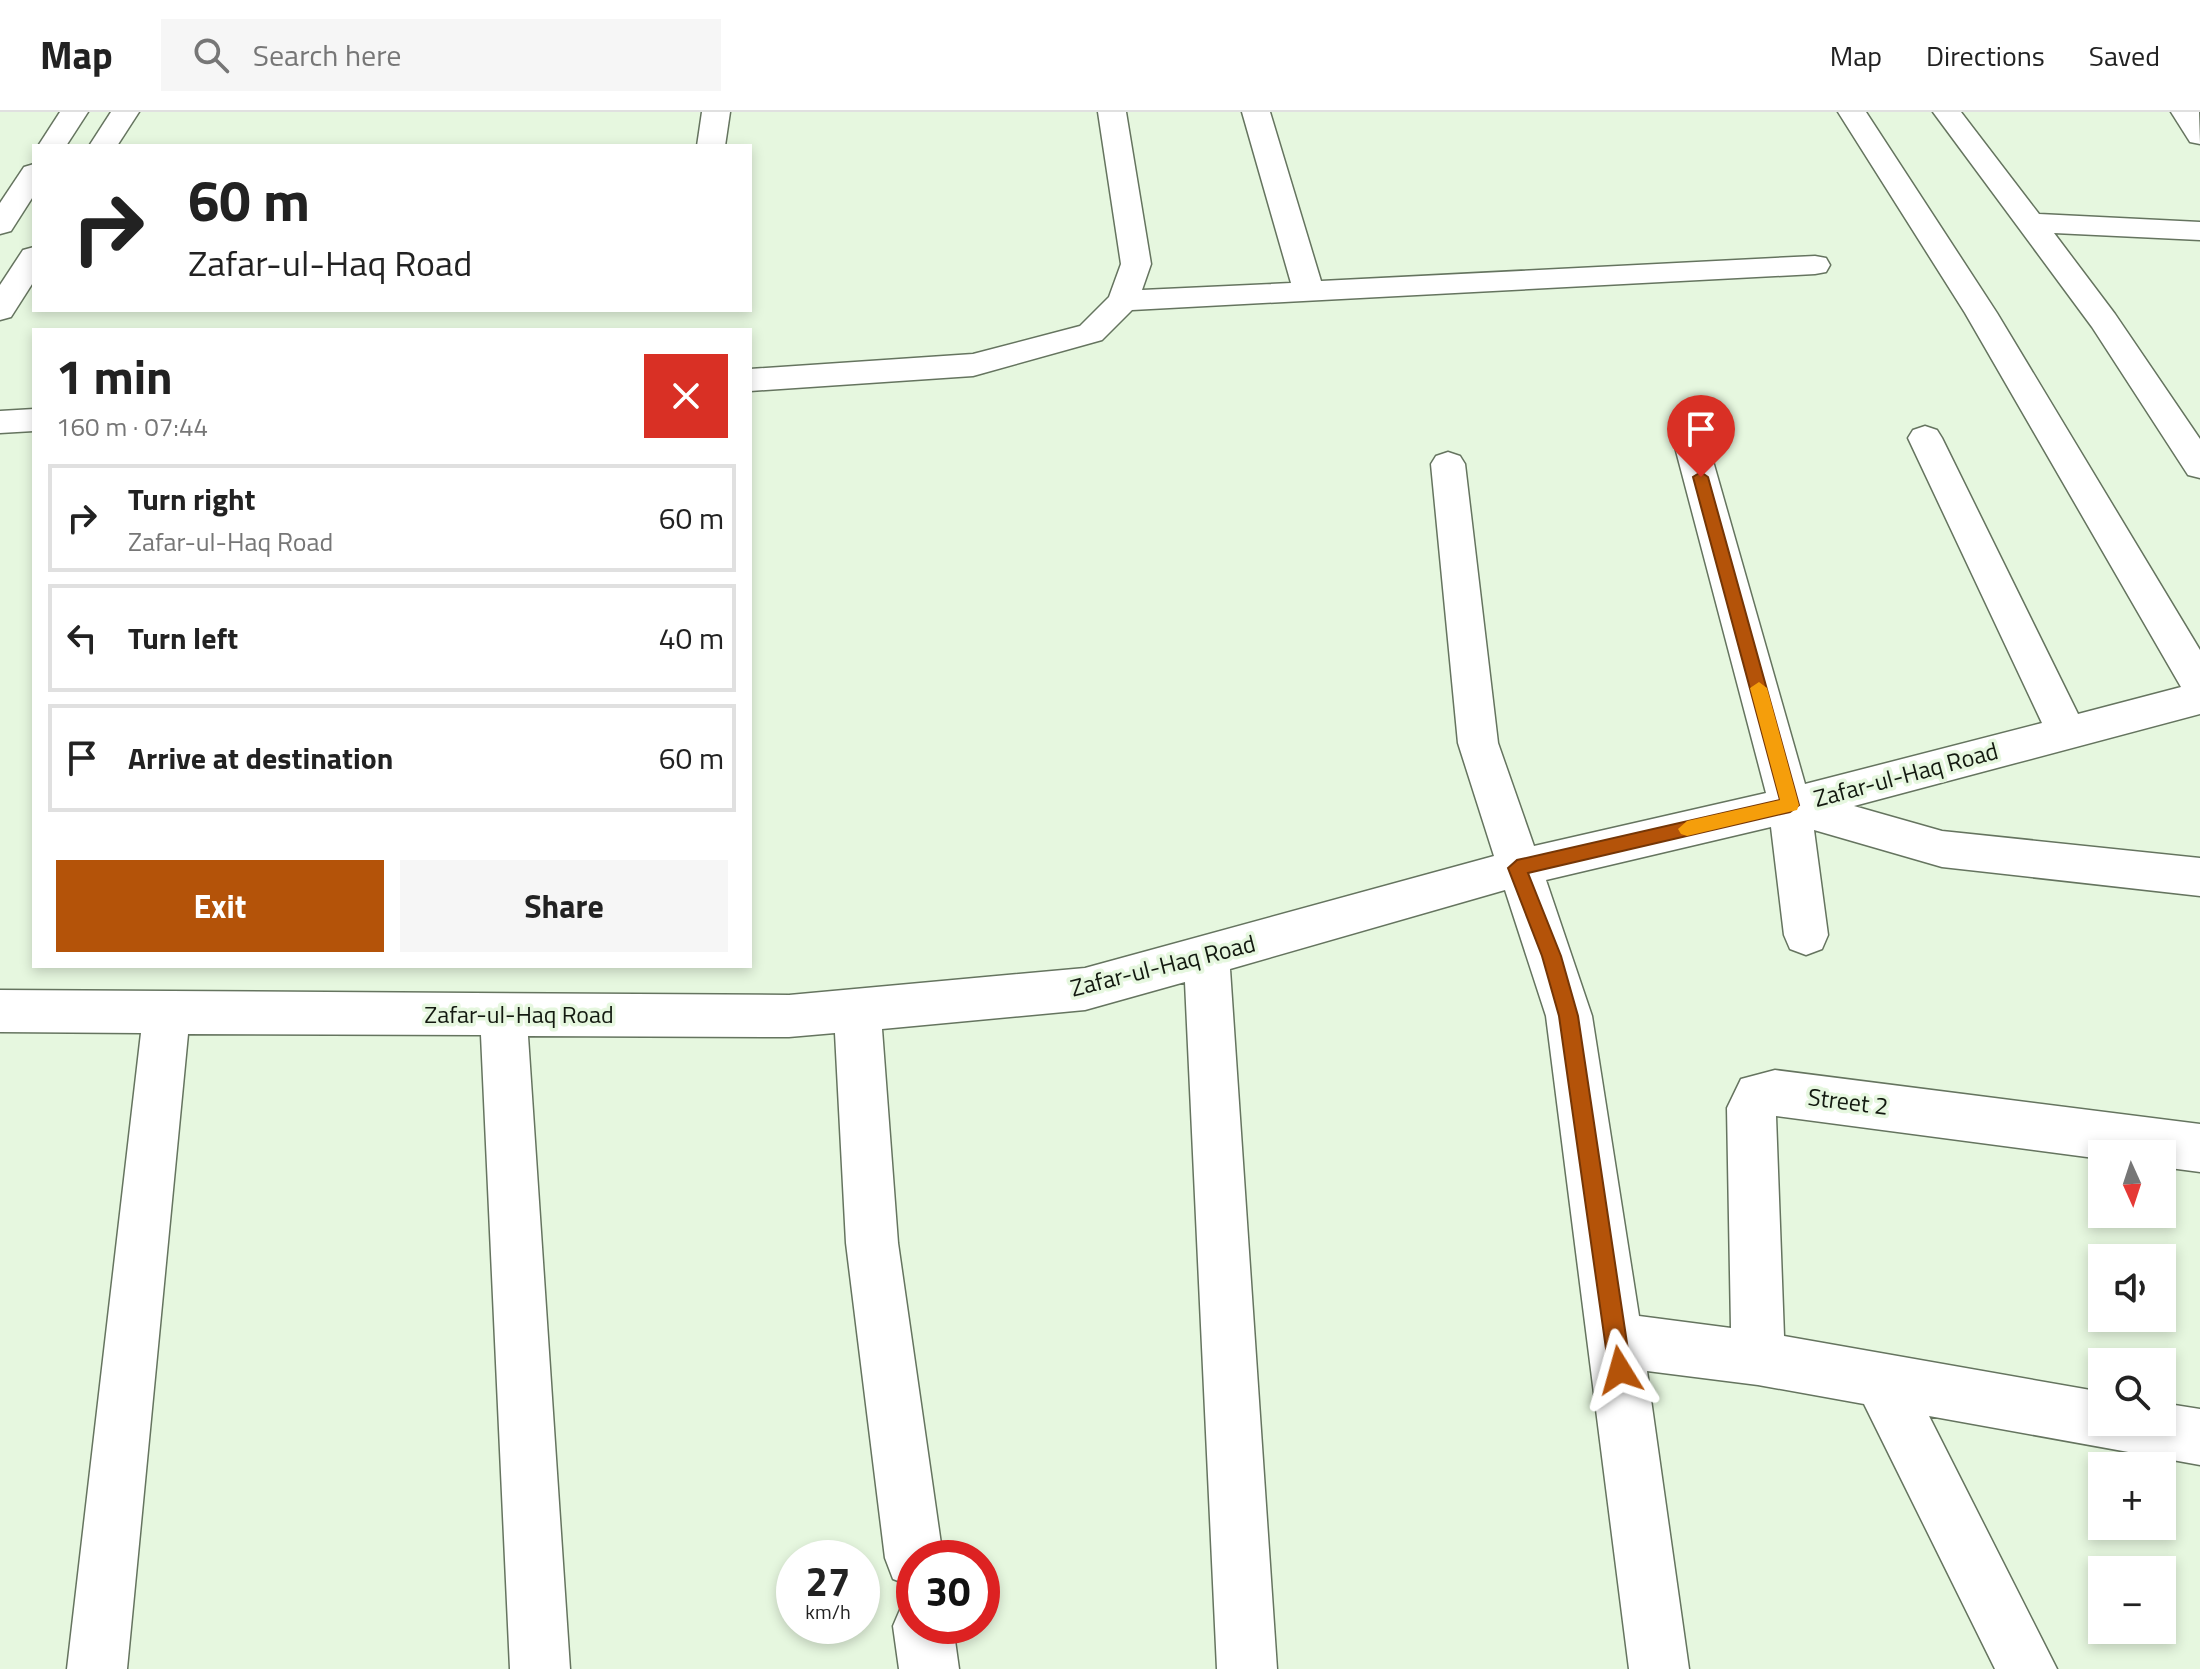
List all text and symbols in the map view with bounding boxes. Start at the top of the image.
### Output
search box [161,19,721,91]
text: Map [40,26,113,84]
text: Search here [253,32,402,78]
icon: search [189,33,233,77]
text: Map [1830,34,1882,77]
text: Directions [1926,34,2045,77]
text: Saved [2089,34,2160,77]
text: 60 m [188,158,310,243]
icon: right [56,176,160,280]
text: Zafar-ul-Haq Road [188,235,472,290]
text: 1 min [56,340,173,413]
button: close [644,354,728,438]
pin [1667,395,1735,477]
text: 160 m · 07:44 [56,407,208,446]
icon: arrive [1679,407,1723,451]
text: Turn right [128,476,256,522]
text: 60 m [659,495,724,541]
icon: right [60,496,104,540]
text: Zafar-ul-Haq Road [128,522,333,561]
text: Turn left [128,615,238,661]
text: 40 m [659,615,724,661]
icon: left [60,616,104,660]
street label: Zafar-ul-Haq Road [1810,732,2002,816]
text: Arrive at destination [128,735,393,781]
text: 60 m [659,735,724,781]
icon: arrive [60,736,104,780]
button: Exit [56,860,384,952]
button: Share [400,860,728,952]
street label: Zafar-ul-Haq Road [1066,925,1259,1005]
street label: Zafar-ul-Haq Road [424,996,614,1032]
street label: Street 2 [1806,1078,1890,1124]
north arrow [2088,1140,2176,1228]
map controls [2088,1140,2176,1644]
button: sound [2088,1244,2176,1332]
position arrow [1578,1328,1662,1412]
button: search [2088,1348,2176,1436]
button: + [2088,1452,2176,1540]
speed limit sign: 30 [896,1540,1000,1644]
text: 27 [806,1551,850,1612]
button: − [2088,1556,2176,1644]
text: km/h [805,1596,851,1627]

